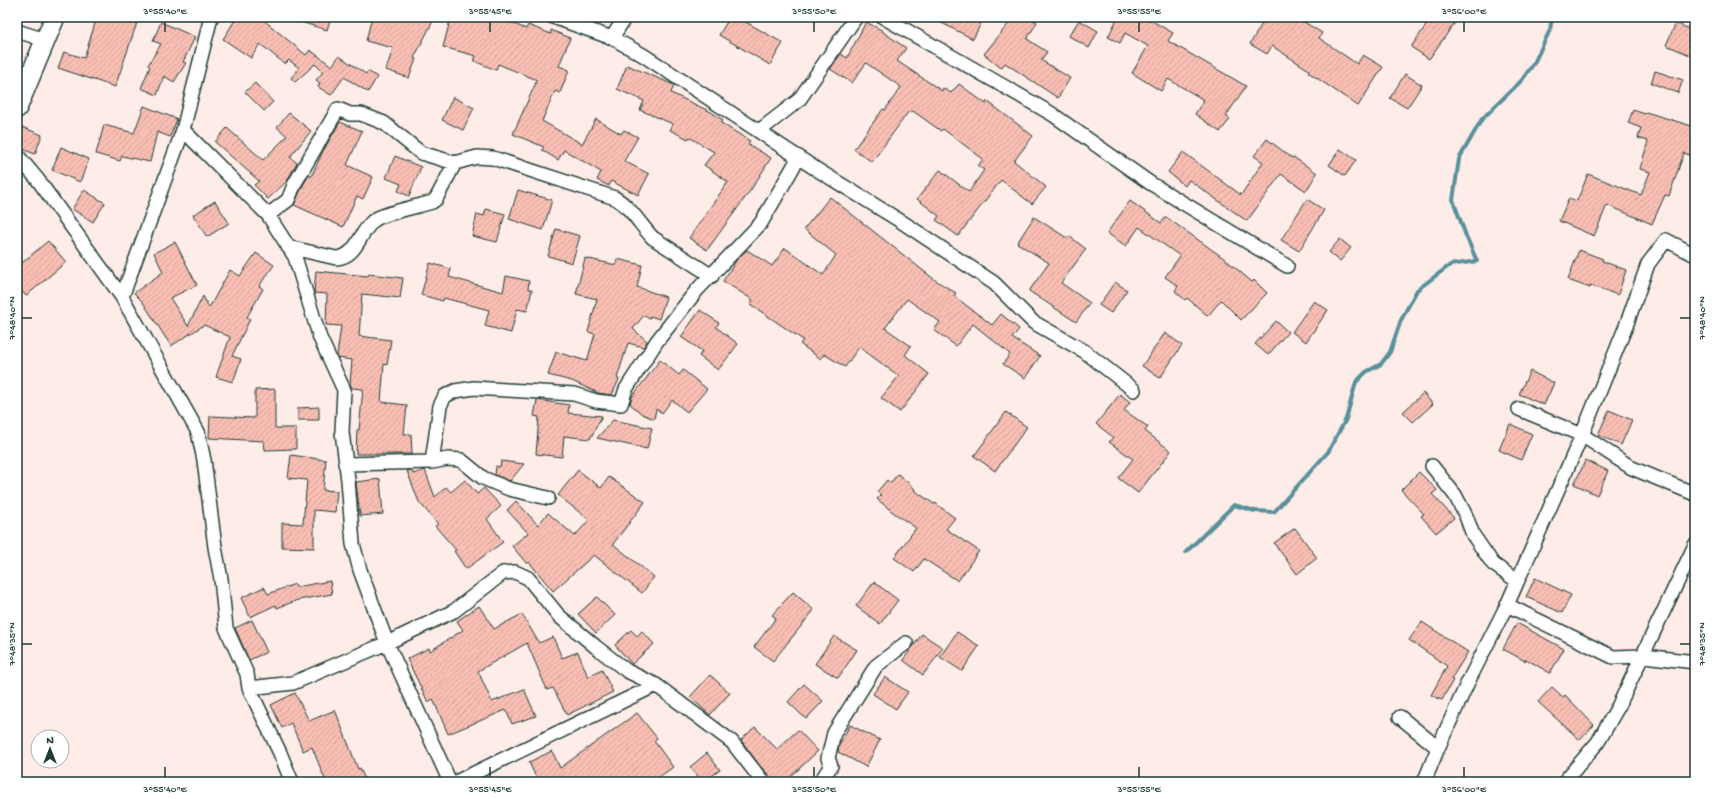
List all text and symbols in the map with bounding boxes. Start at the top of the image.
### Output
text: 3°55'40"E [142,6,188,18]
text: 3°55'45"E [467,6,512,18]
text: 3°55'50"E [791,6,837,18]
text: 3°55'55"E [1116,6,1162,18]
text: 3°56'00"E [1441,6,1487,18]
text: 7°48'40"N [7,296,19,341]
text: 7°48'40"N [1697,296,1709,341]
text: 7°48'35"N [7,622,19,667]
text: 7°48'35"N [1697,622,1709,667]
north arrow [30,729,70,769]
text: N [46,735,54,747]
text: 3°55'40"E [142,784,188,796]
text: 3°55'45"E [467,784,512,796]
text: 3°55'50"E [791,784,837,796]
text: 3°55'55"E [1116,784,1162,796]
text: 3°56'00"E [1441,784,1487,796]

